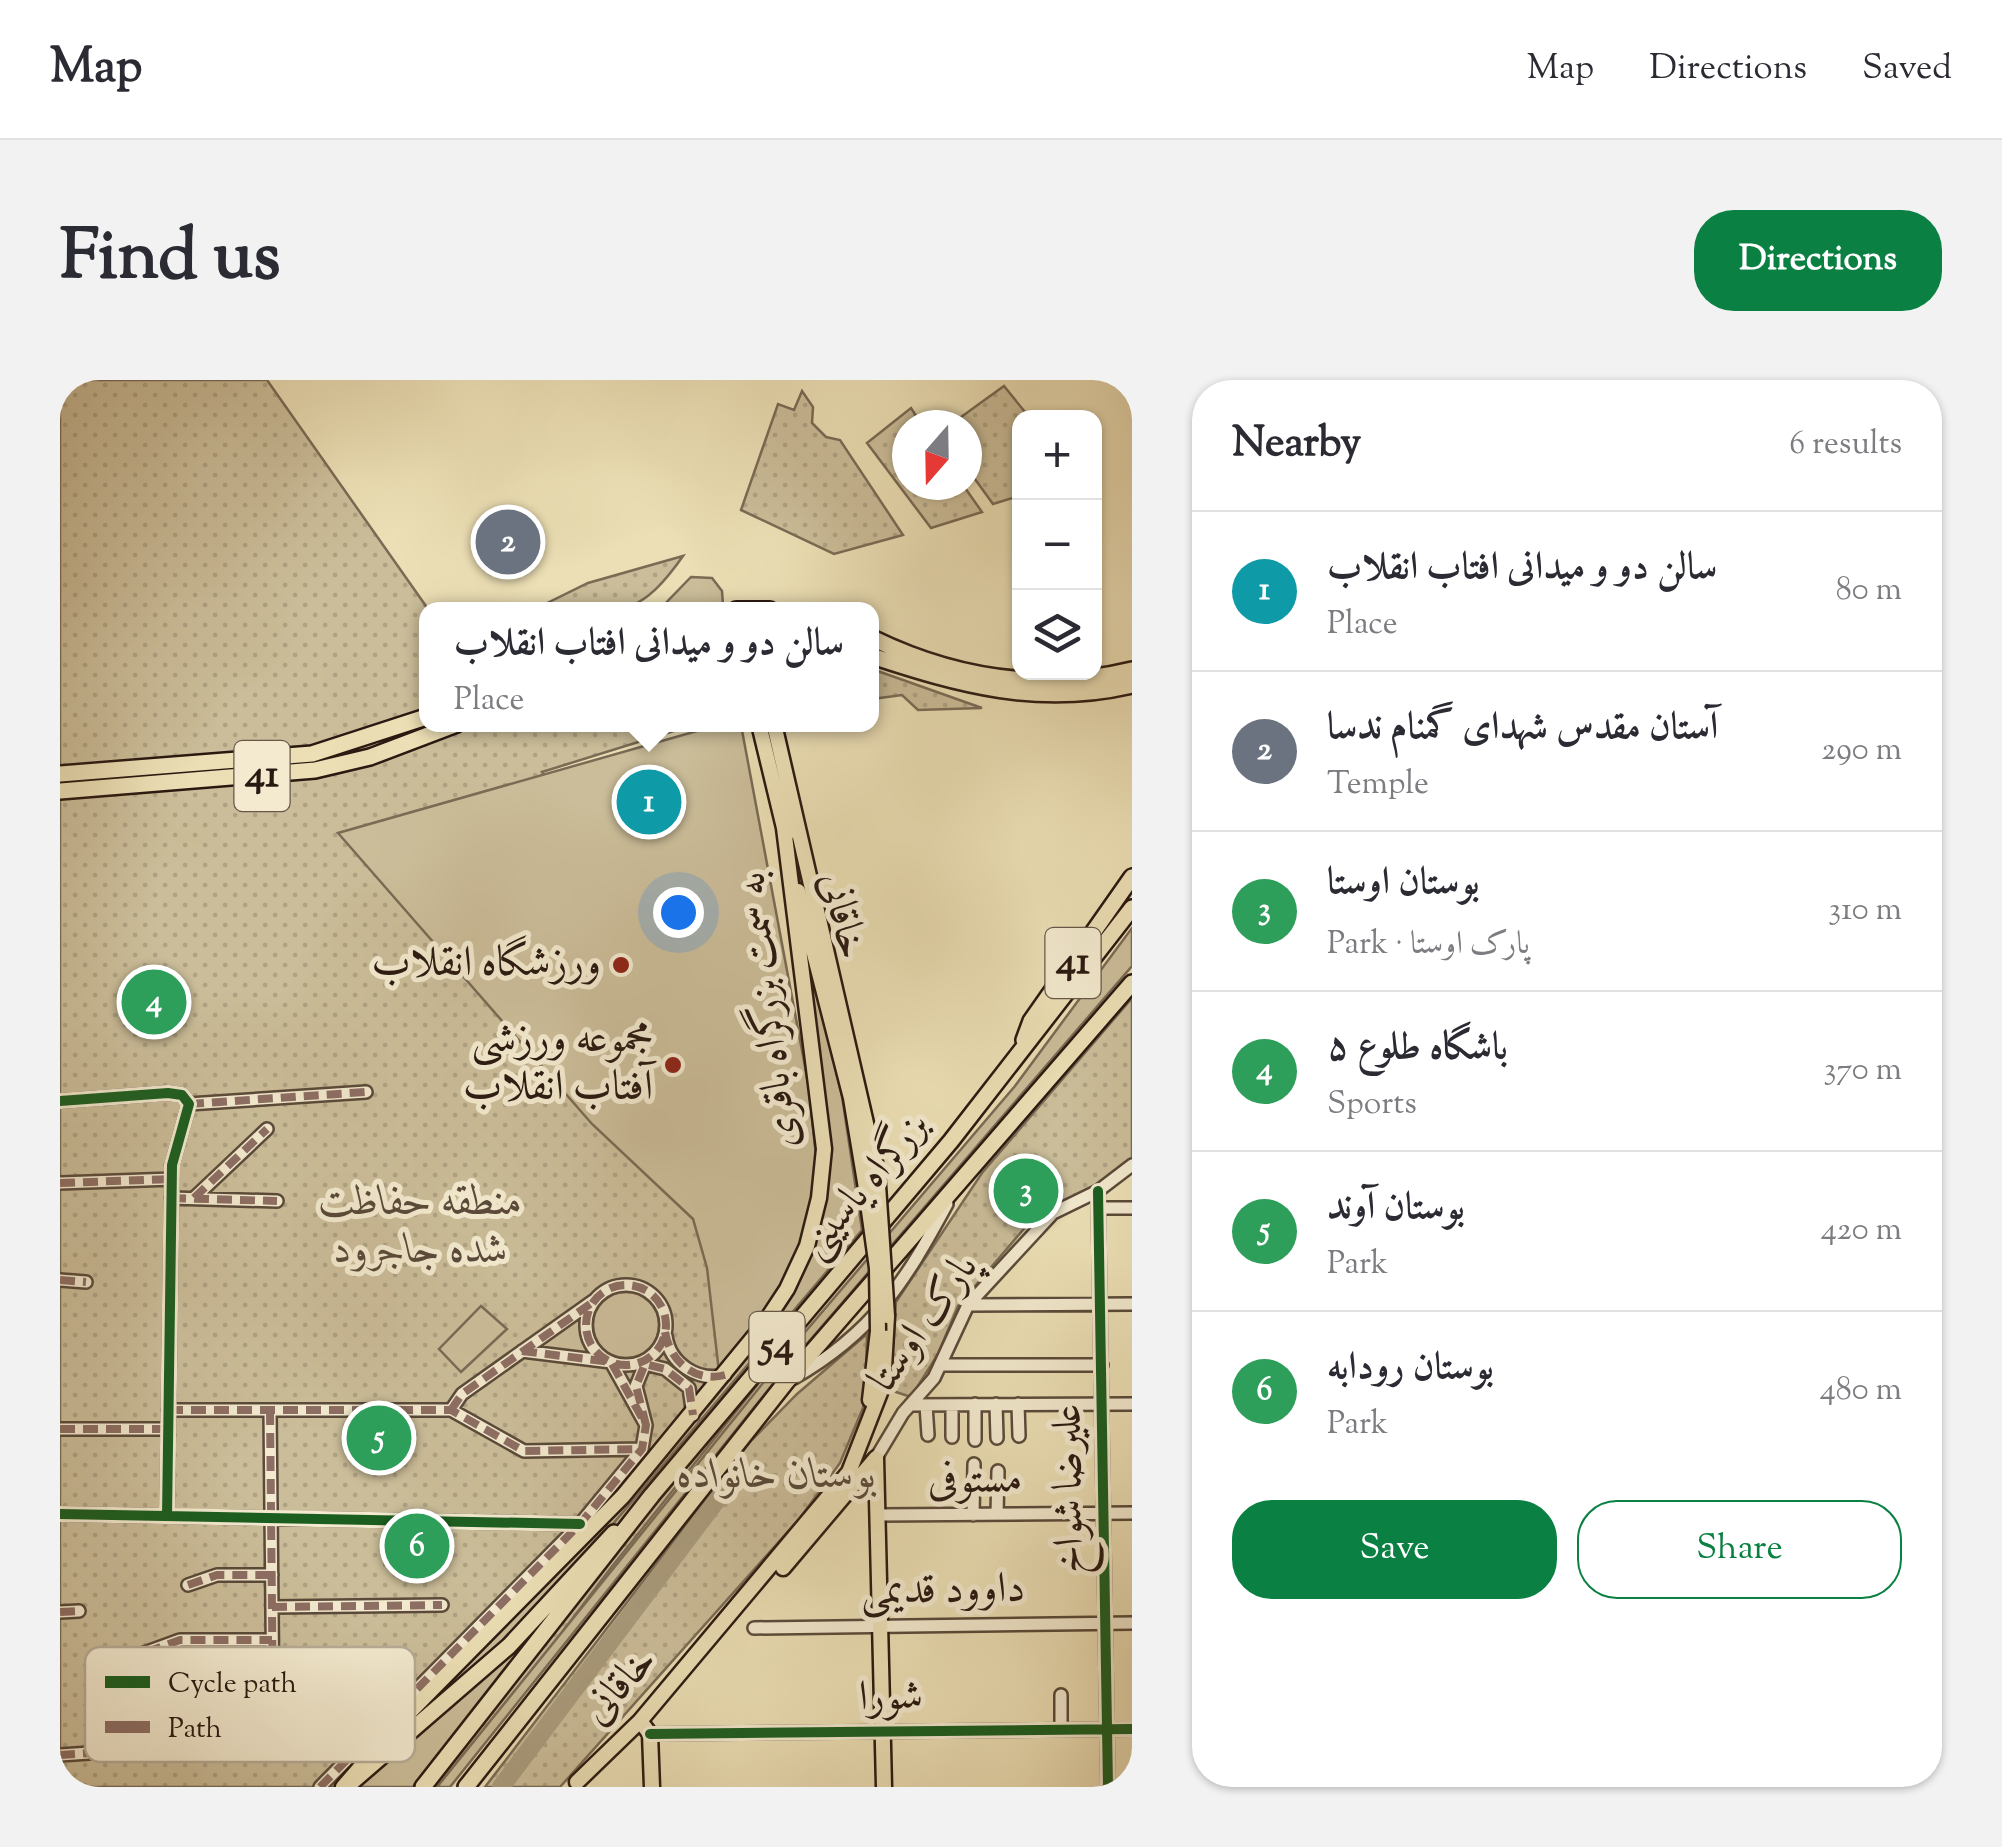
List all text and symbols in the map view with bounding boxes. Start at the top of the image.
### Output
text: Map [50,35,142,104]
text: Map [1527,44,1594,95]
text: Directions [1649,44,1807,95]
text: Saved [1862,44,1952,95]
text: Find us [60,210,281,310]
button: Directions [1694,210,1942,311]
north arrow [892,410,982,500]
map controls [1012,410,1102,680]
button: + [1012,410,1102,500]
text: Nearby [1232,415,1361,475]
text: 6 results [1789,422,1902,468]
button: − [1012,500,1102,590]
pin: 2 [476,504,540,580]
text: سالن دو و میدانی افتاب انقلاب [1327,542,1717,596]
text: 1 [1259,568,1270,614]
text: 80 m [1836,568,1902,614]
button: layers [1012,590,1102,680]
popup [419,602,879,732]
text: Place [1327,602,1398,648]
text: سالن دو و میدانی افتاب انقلاب [454,618,844,672]
text: Place [454,678,525,724]
text: آستان مقدس شهدای گمنام ندسا [1327,702,1718,756]
text: 2 [1257,728,1272,774]
text: 290 m [1821,728,1902,774]
road number: 41 [234,741,290,811]
text: Temple [1327,762,1429,808]
pin: 1 [616,764,682,840]
text: بوستان اوستا [1327,857,1480,911]
street label: خاقانی [801,866,881,966]
street label: به سمت بزرگراه باقری [722,868,817,1152]
your location [653,887,704,938]
text: 3 [1258,888,1271,934]
text: 310 m [1828,888,1902,934]
text: Park · پارک اوستا [1327,922,1530,968]
road number: 41 [1046,928,1100,998]
place label: ورزشگاه انقلاب [371,935,601,995]
marker: ورزشگاه انقلاب [610,954,632,976]
pin: 4 [122,964,186,1040]
place label: مجموعه ورزشی آفتاب انقلاب [463,1011,657,1119]
text: باشگاه طلوع ۵ [1327,1022,1508,1076]
text: 4 [1256,1048,1273,1094]
text: 370 m [1823,1048,1902,1094]
marker: مجموعه ورزشی آفتاب انقلاب [662,1054,684,1076]
text: Sports [1327,1082,1417,1128]
street label: بزرگراه یاسینی [786,1099,945,1273]
pin: 3 [994,1154,1058,1228]
park label: منطقه حفاظت شده جاجرود [319,1174,523,1282]
text: بوستان آوند [1327,1182,1465,1236]
text: 5 [1259,1208,1270,1254]
text: 420 m [1821,1208,1902,1254]
street label: پارک اوستا [855,1241,996,1406]
text: Park [1327,1242,1388,1288]
road number: 54 [750,1312,804,1382]
text: بوستان رودابه [1327,1342,1494,1396]
text: 6 [1257,1368,1272,1414]
text: 480 m [1820,1368,1902,1414]
pin: 5 [346,1400,412,1476]
text: Park [1327,1402,1388,1448]
street label: علیرضا شواخ [1040,1403,1104,1575]
park label: بوستان خانواده [677,1447,877,1507]
street label: مستوفی [927,1451,1023,1513]
button: Save [1232,1500,1557,1599]
button: Share [1577,1500,1902,1599]
pin: 6 [384,1508,450,1584]
street label: داوود قدیمی [860,1561,1026,1623]
street label: خاقانی [569,1634,673,1740]
legend [85,1647,415,1762]
text: Cycle path [168,1665,297,1705]
street label: شورا [858,1668,924,1730]
text: Path [168,1710,222,1750]

